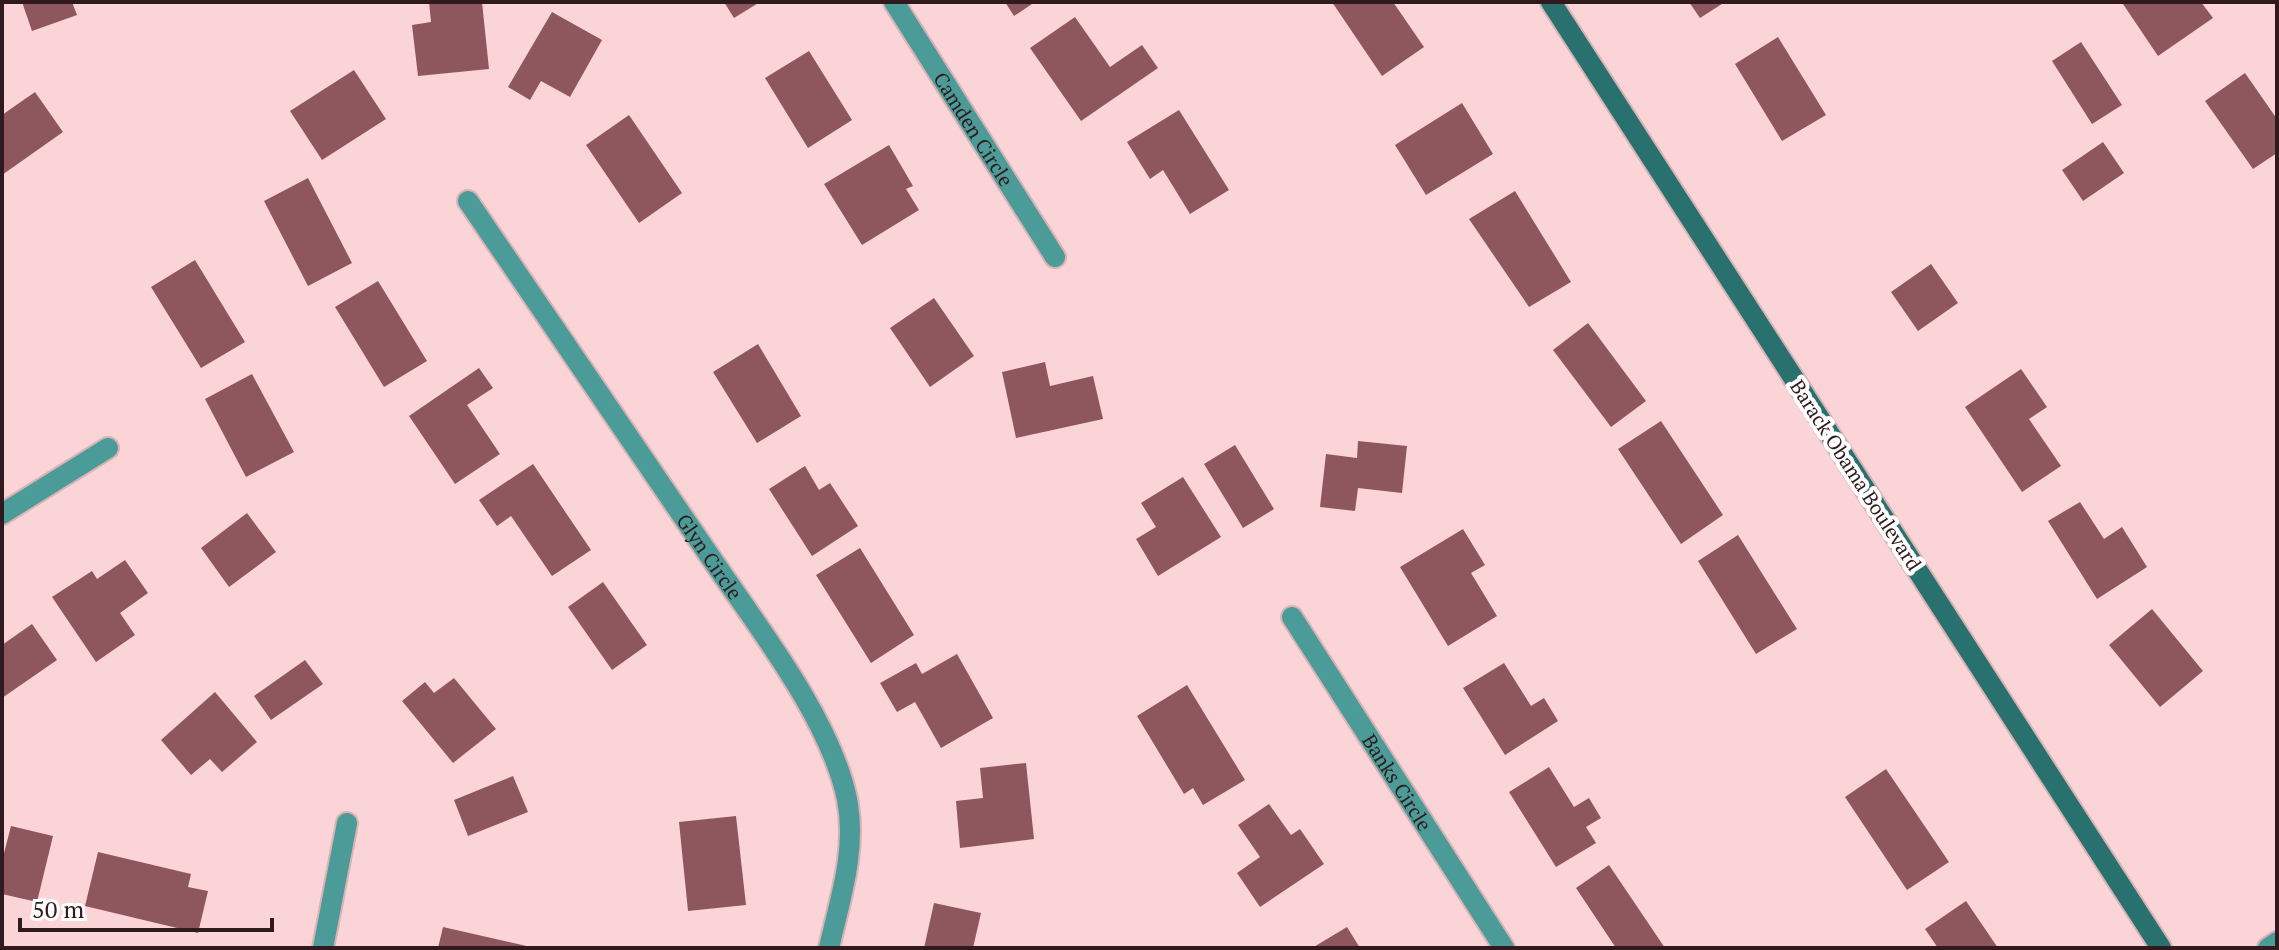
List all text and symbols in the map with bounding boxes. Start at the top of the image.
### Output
street label: Camden Circle [928,67,1020,191]
street label: Barack Obama Boulevard [1784,374,1928,576]
street label: Glyn Circle [671,508,749,605]
street label: Banks Circle [1357,728,1439,836]
scale bar [20,882,272,932]
text: 50 m [32,893,84,925]

